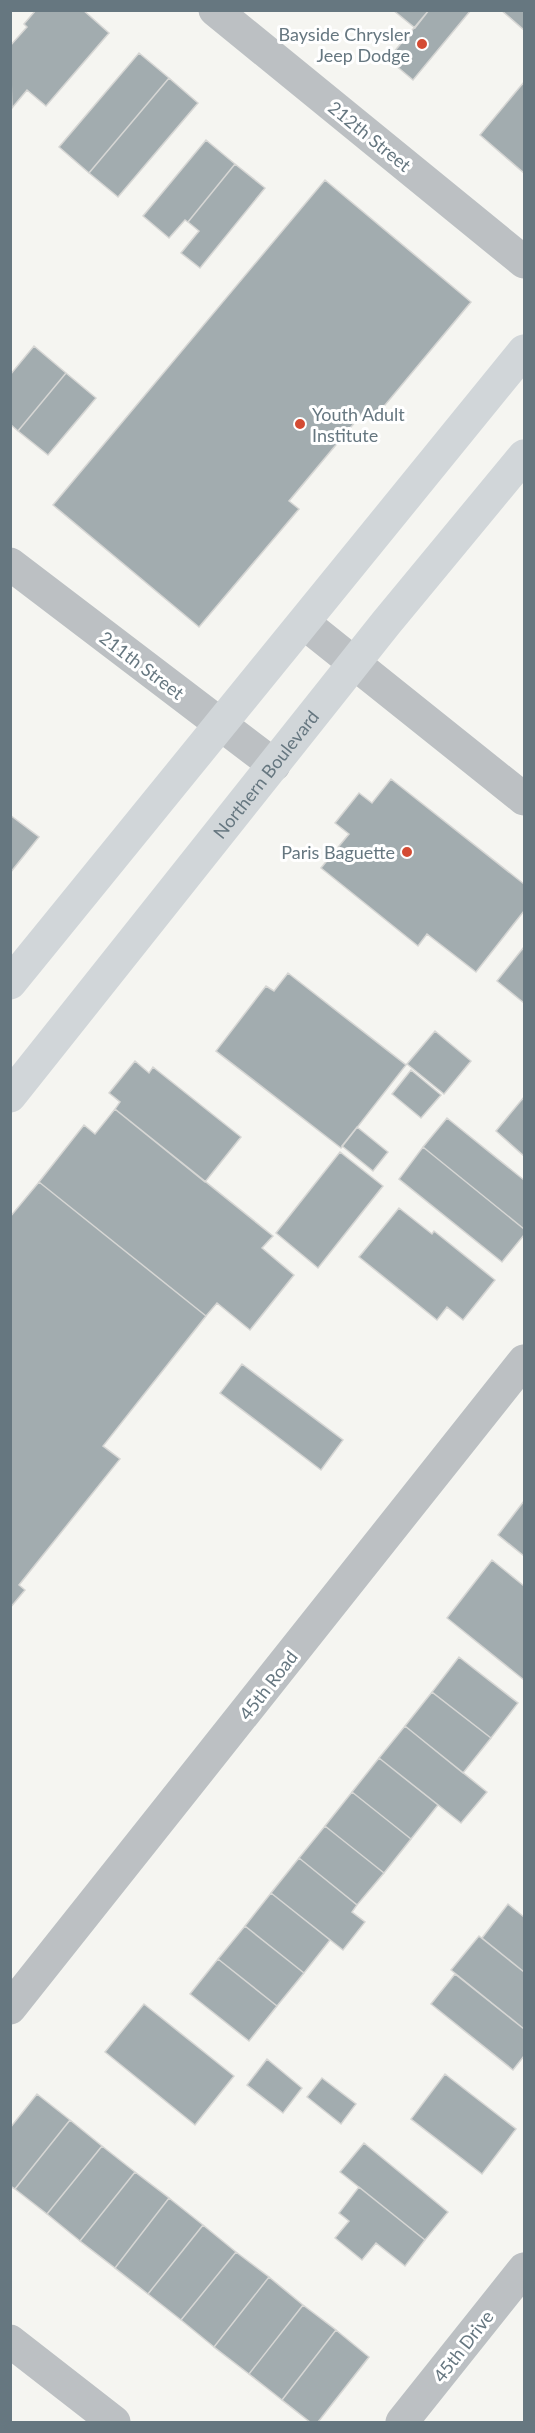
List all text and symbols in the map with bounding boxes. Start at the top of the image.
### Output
place label: Bayside Chrysler Jeep Dodge [279,23,410,66]
marker: Bayside Chrysler Jeep Dodge [415,37,429,51]
street label: 212th Street [324,96,416,176]
place label: Youth Adult Institute [312,403,405,446]
marker: Youth Adult Institute [293,417,307,431]
street label: 211th Street [96,626,189,704]
street label: Northern Boulevard [208,706,323,843]
place label: Paris Baguette [281,841,395,863]
marker: Paris Baguette [400,845,414,859]
street label: 45th Road [234,1646,302,1724]
street label: 45th Drive [428,2306,498,2386]

